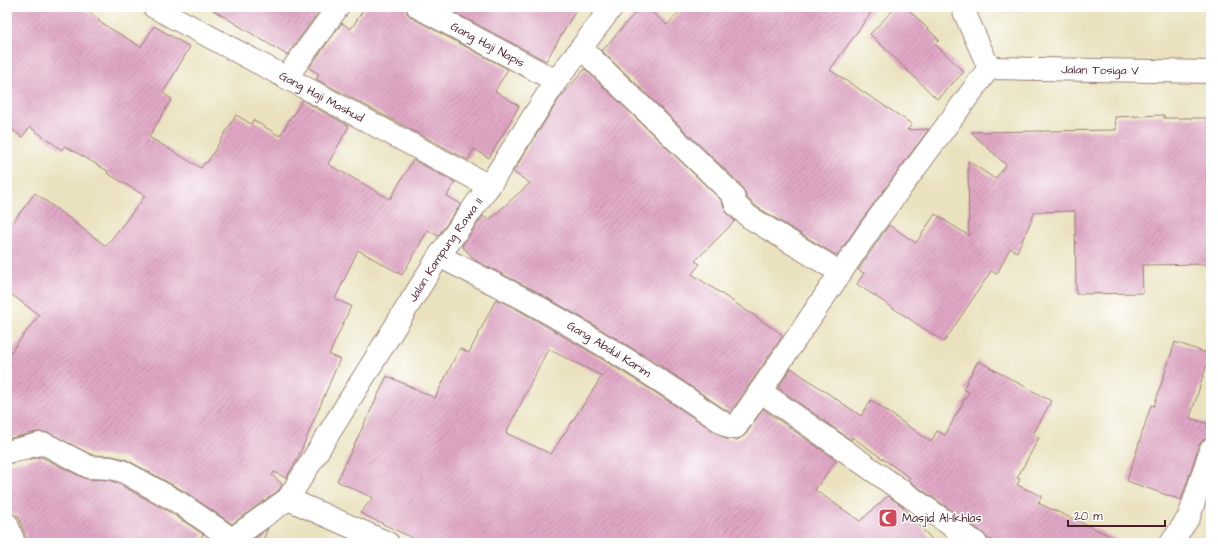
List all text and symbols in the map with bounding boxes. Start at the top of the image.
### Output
street label: Gang Haji Napis [448,18,528,71]
street label: Jalan Tosiga V [1061,61,1140,80]
street label: Gang Haji Mashud [276,67,367,126]
street label: Jalan Kampung Rawa II [404,194,487,305]
street label: Gang Abdul Karim [564,317,655,382]
scale bar [1068,502,1165,528]
mosque icon: Masjid Al-Ikhlas [877,507,899,529]
text: 20 m [1074,508,1103,525]
place label: Masjid Al-Ikhlas [902,510,981,527]

